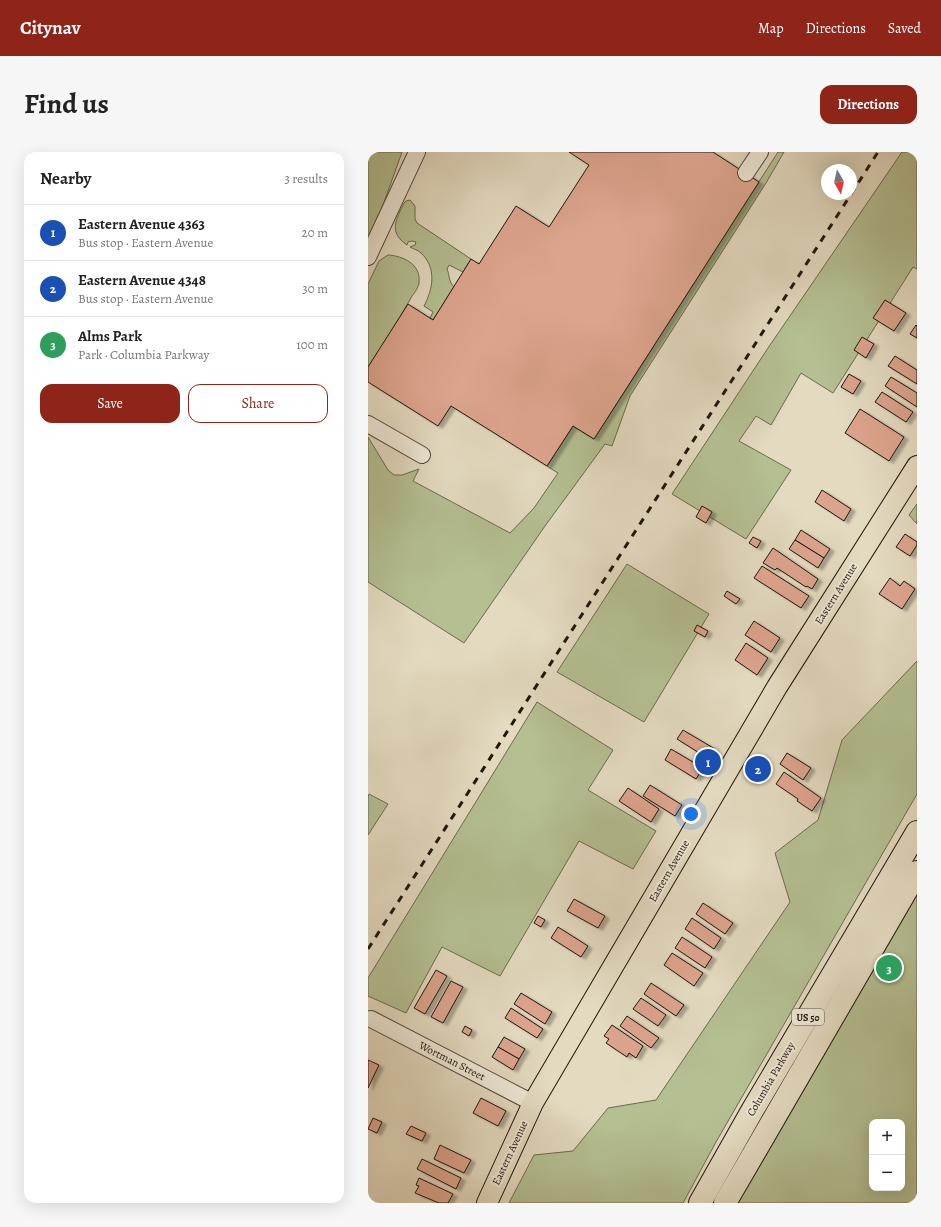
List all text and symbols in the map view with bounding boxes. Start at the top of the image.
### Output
text: Citynav [20,15,81,41]
text: Map [758,19,784,38]
text: Directions [806,19,866,38]
text: Saved [888,19,921,38]
text: Find us [24,85,109,123]
button: Directions [820,85,917,124]
north arrow [821,164,857,200]
text: Nearby [40,167,91,190]
text: 3 results [284,170,328,187]
text: Eastern Avenue 4363 [78,214,205,234]
text: 1 [51,224,55,241]
text: 20 m [302,224,328,241]
text: Bus stop · Eastern Avenue [78,234,213,251]
text: Eastern Avenue 4348 [78,270,206,290]
text: 2 [50,280,56,297]
text: 30 m [302,280,328,297]
text: Bus stop · Eastern Avenue [78,290,213,307]
text: Alms Park [78,326,142,346]
text: 3 [50,336,56,353]
text: 100 m [296,336,328,353]
text: Park · Columbia Parkway [78,346,209,363]
button: Save [40,384,180,423]
button: Share [188,384,328,423]
street label: Eastern Avenue [811,560,861,627]
pin: 1 [695,747,721,777]
pin: 2 [745,754,771,784]
your location [681,804,701,824]
street label: Eastern Avenue [645,837,693,905]
pin: 3 [876,953,902,983]
road number: US 50 [792,1009,824,1025]
street label: Wortman Street [416,1037,488,1084]
street label: Columbia Parkway [744,1039,799,1119]
street label: Eastern Avenue [489,1118,532,1188]
map controls [869,1119,905,1191]
button: + [869,1119,905,1155]
button: − [869,1155,905,1191]

